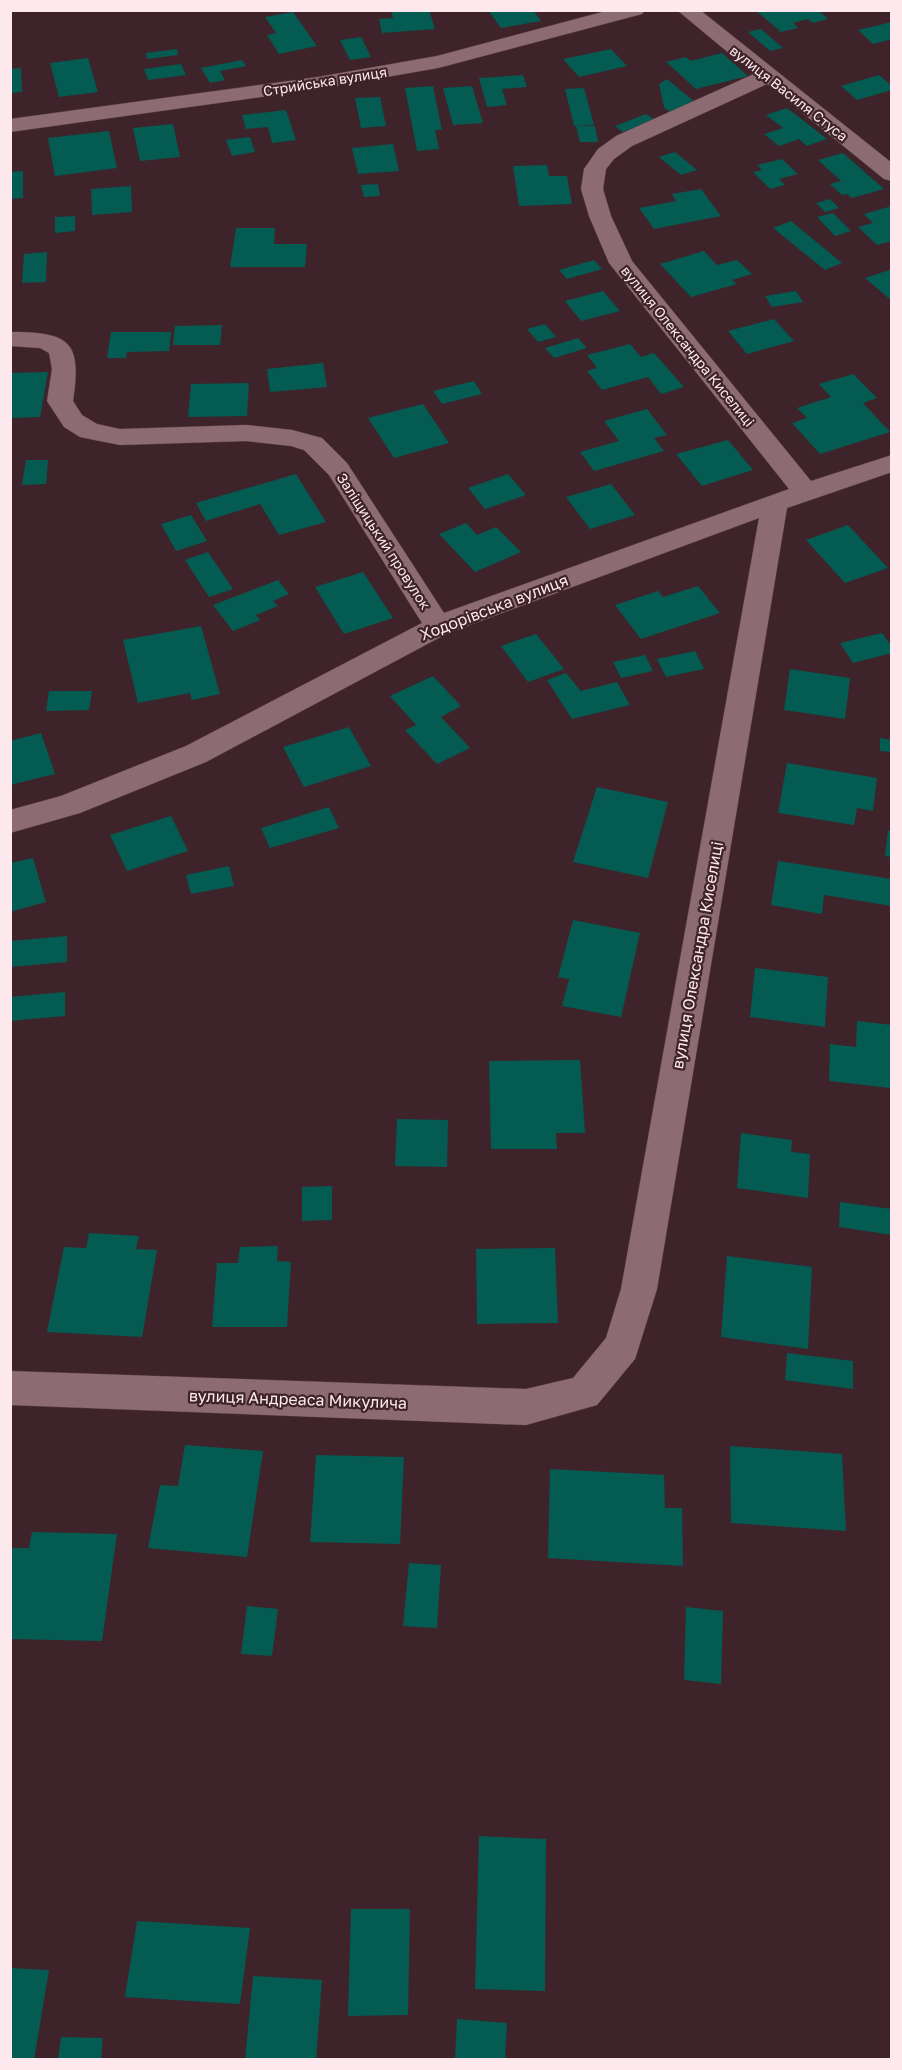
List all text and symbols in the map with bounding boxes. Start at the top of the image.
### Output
street label: вулиця Василя Стуса [727,42,851,144]
street label: Стрийська вулиця [262,63,388,99]
street label: вулиця Олександра Киселиці [618,262,758,430]
street label: Заліщицький провулок [334,470,434,612]
street label: Ходорівська вулиця [417,570,571,644]
street label: вулиця Олександра Киселиці [667,840,727,1070]
street label: вулиця Андреаса Микулича [189,1385,407,1413]

